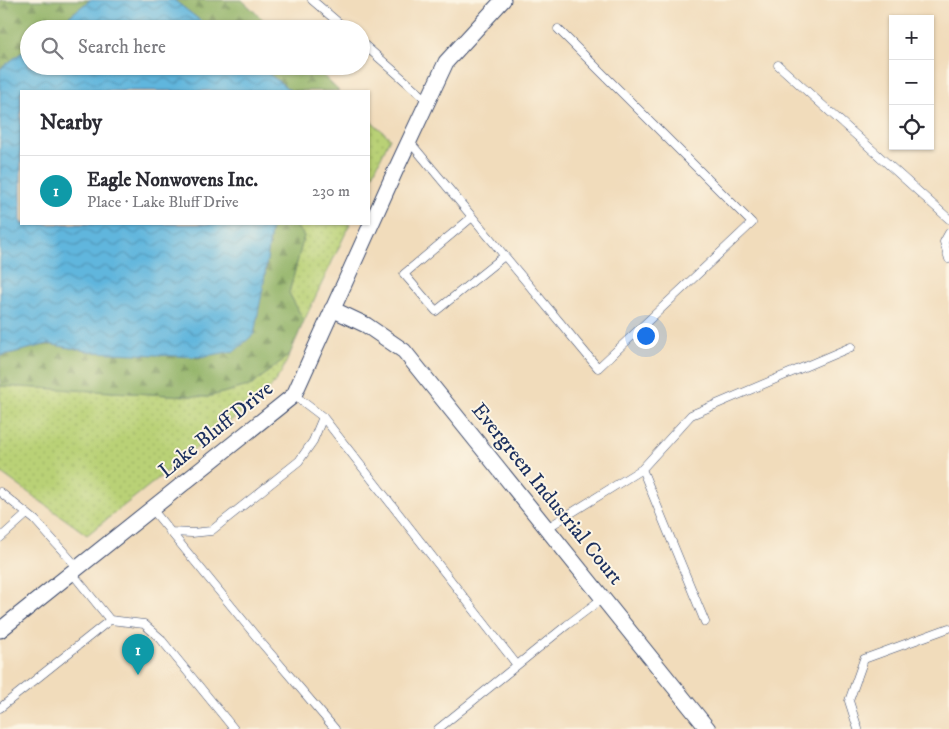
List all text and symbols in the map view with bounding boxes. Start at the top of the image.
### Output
map controls [889,15,934,150]
button: + [889,15,934,60]
search box [20,20,370,75]
icon: search [38,34,66,62]
text: Search here [78,36,166,59]
button: − [889,60,934,105]
button: locate [889,105,934,150]
text: Nearby [40,110,102,136]
text: Eagle Nonwovens Inc. [87,169,258,192]
text: 1 [53,181,59,201]
text: 230 m [312,181,350,201]
text: Place · Lake Bluff Drive [87,192,239,212]
your location [633,323,659,349]
street label: Lake Bluff Drive [153,376,279,484]
street label: Evergreen Industrial Court [466,398,629,591]
pin: 1 [122,634,154,675]

